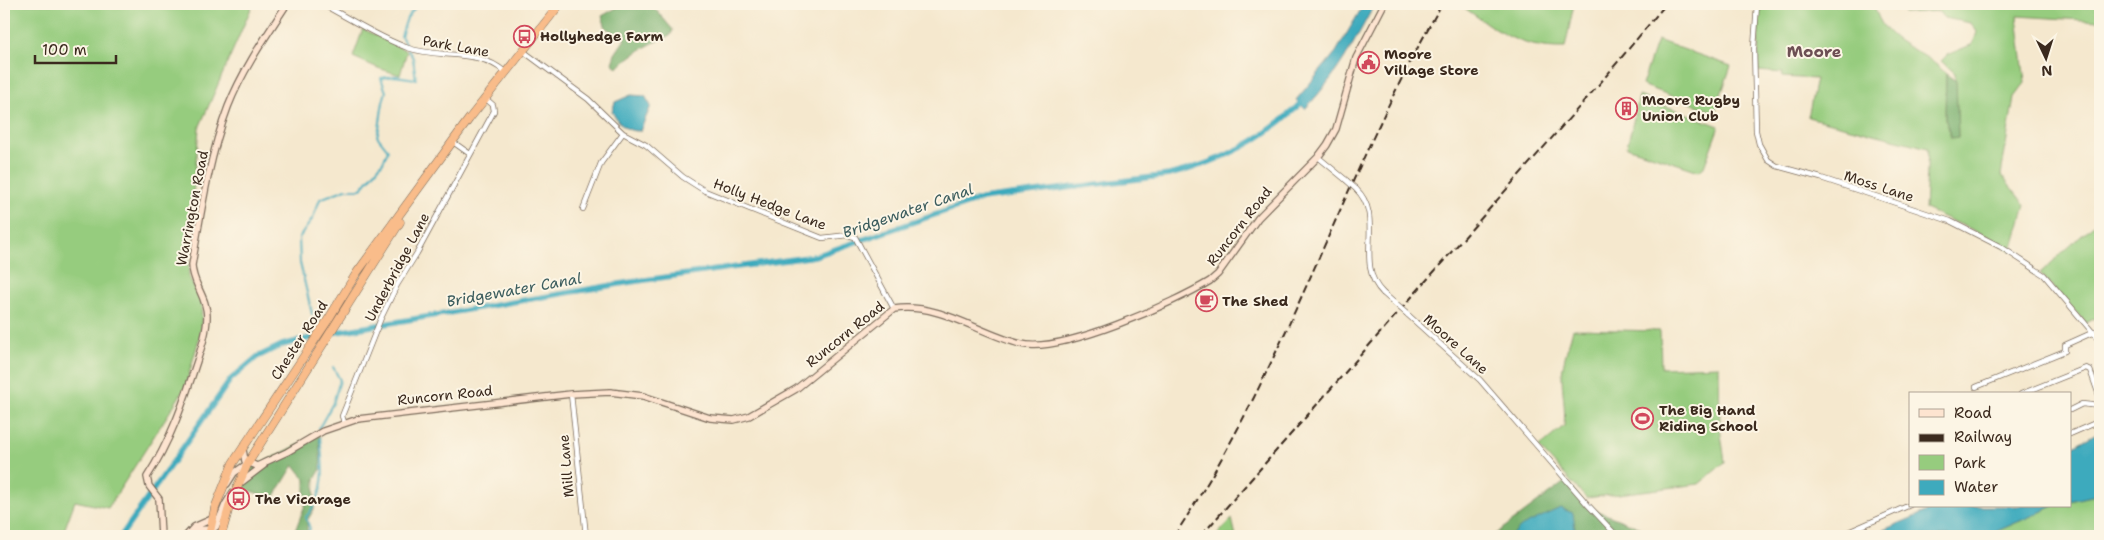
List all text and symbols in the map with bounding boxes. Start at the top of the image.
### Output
bus stop icon: Hollyhedge Farm [512,24,536,48]
place label: Hollyhedge Farm [540,27,664,45]
street label: Park Lane [421,31,491,61]
scale bar [35,32,116,64]
north arrow [2022,32,2072,82]
text: 100 m [42,40,87,60]
district label: Moore [1787,41,1842,62]
place label: Moore Village Store [1384,45,1479,79]
public building icon: Moore Village Store [1356,50,1380,74]
text: N [2041,62,2053,80]
place label: Moore Rugby Union Club [1642,91,1740,125]
building icon: Moore Rugby Union Club [1614,96,1638,120]
street label: Warrington Road [172,149,212,267]
street label: Moss Lane [1842,166,1916,206]
street label: Holly Hedge Lane [711,174,829,234]
water label: Bridgewater Canal [840,179,976,243]
street label: Runcorn Road [1202,183,1276,269]
street label: Underbridge Lane [361,209,433,325]
water label: Bridgewater Canal [445,268,583,312]
cafe icon: The Shed [1194,289,1218,313]
place label: The Shed [1222,292,1289,310]
street label: Chester Road [267,297,331,383]
street label: Runcorn Road [802,297,888,371]
street label: Moore Lane [1420,310,1492,378]
street label: Runcorn Road [397,381,494,409]
legend [1909,392,2072,508]
place label: The Big Hand Riding School [1659,401,1758,435]
text: Road [1954,403,1992,423]
sports icon: The Big Hand Riding School [1631,406,1655,430]
text: Railway [1954,427,2012,447]
street label: Mill Lane [554,434,578,498]
text: Park [1954,453,1986,473]
text: Water [1954,477,1998,497]
bus stop icon: The Vicarage [227,487,251,511]
place label: The Vicarage [255,490,351,508]

